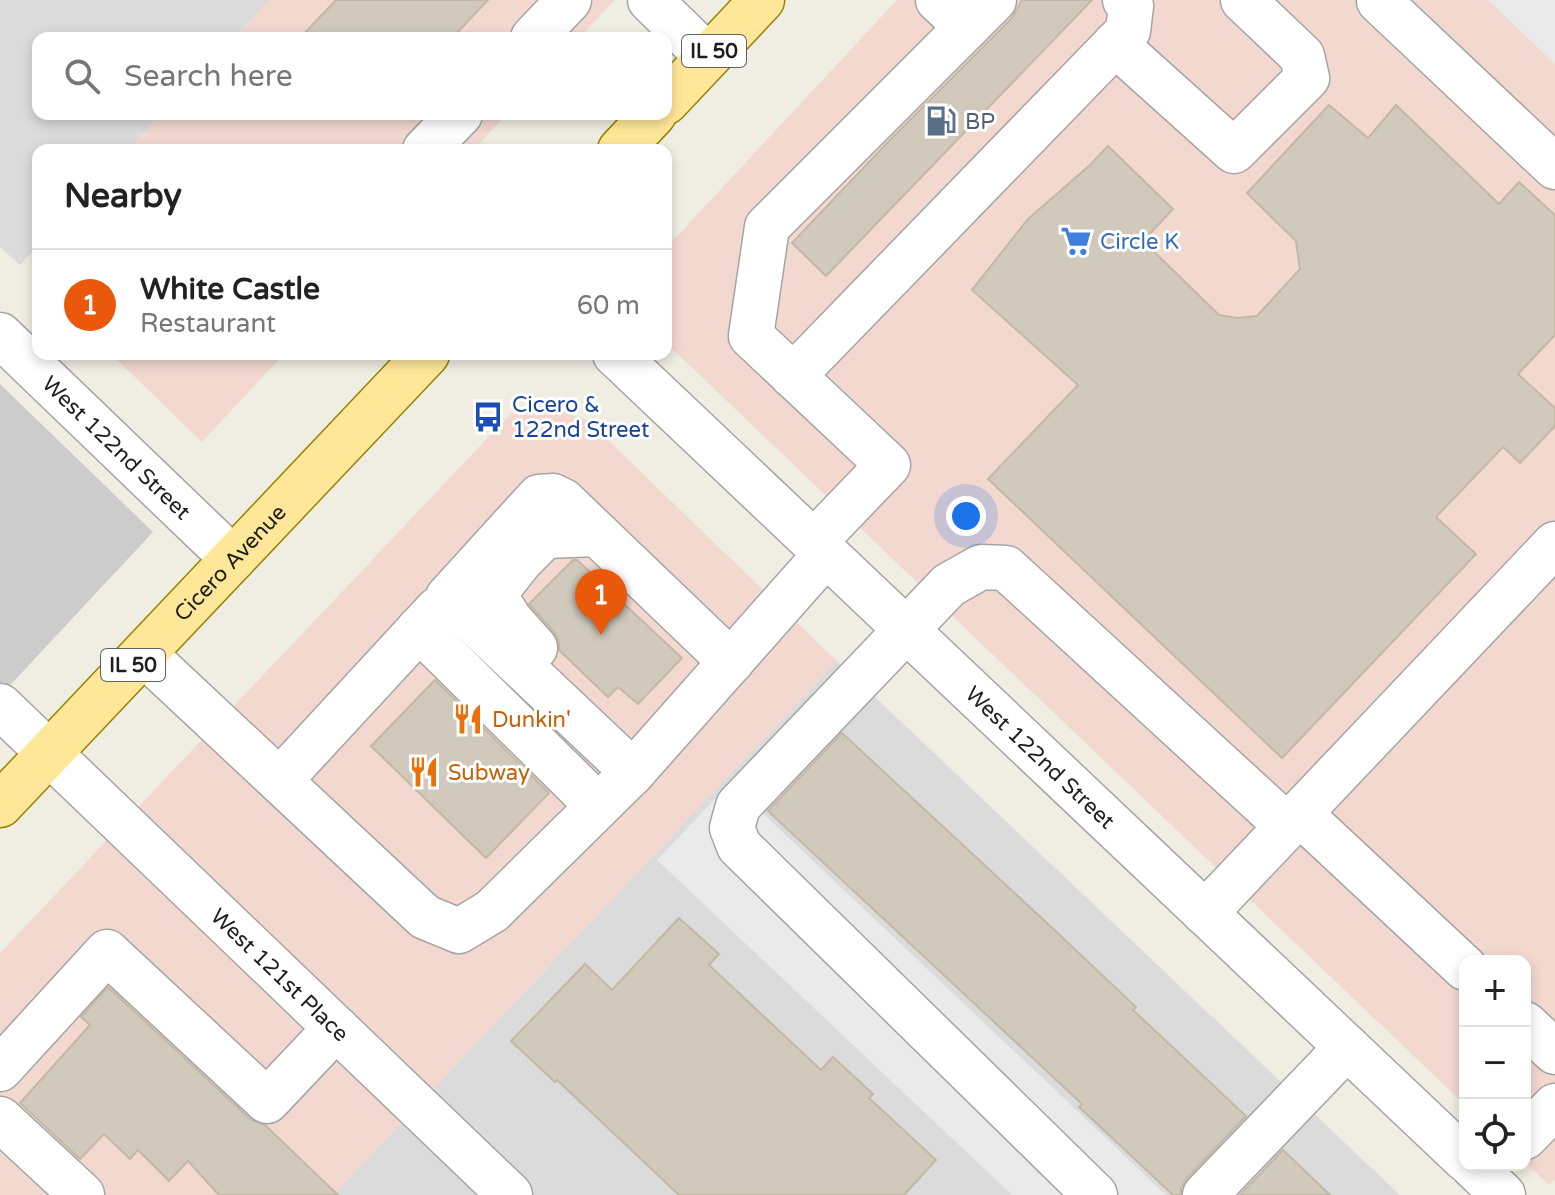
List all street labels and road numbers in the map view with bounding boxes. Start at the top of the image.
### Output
road number: IL 50 [682,35,746,67]
street label: West 122nd Street [37,371,196,525]
street label: Cicero Avenue [169,499,292,627]
road number: IL 50 [101,649,165,681]
street label: West 122nd Street [960,681,1120,834]
street label: West 121st Place [205,903,354,1047]

